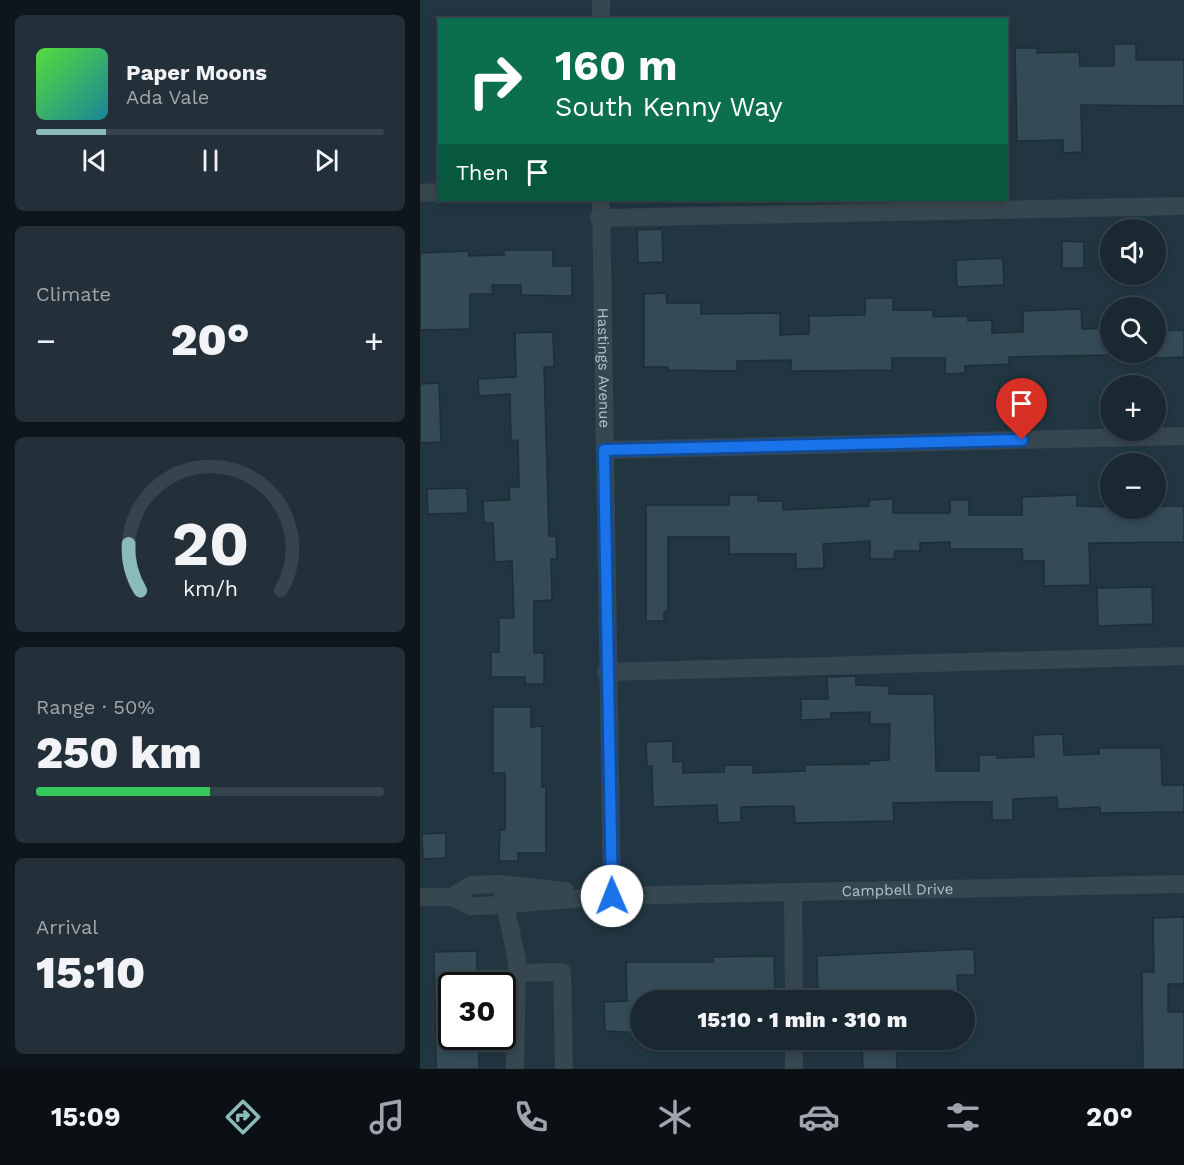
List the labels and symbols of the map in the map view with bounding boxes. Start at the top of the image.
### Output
street label: Hastings Avenue [594,308,614,428]
pin [996,378,1047,440]
position arrow [580,864,644,928]
street label: Campbell Drive [841,880,954,900]
speed limit sign: 30 [438,972,516,1050]

